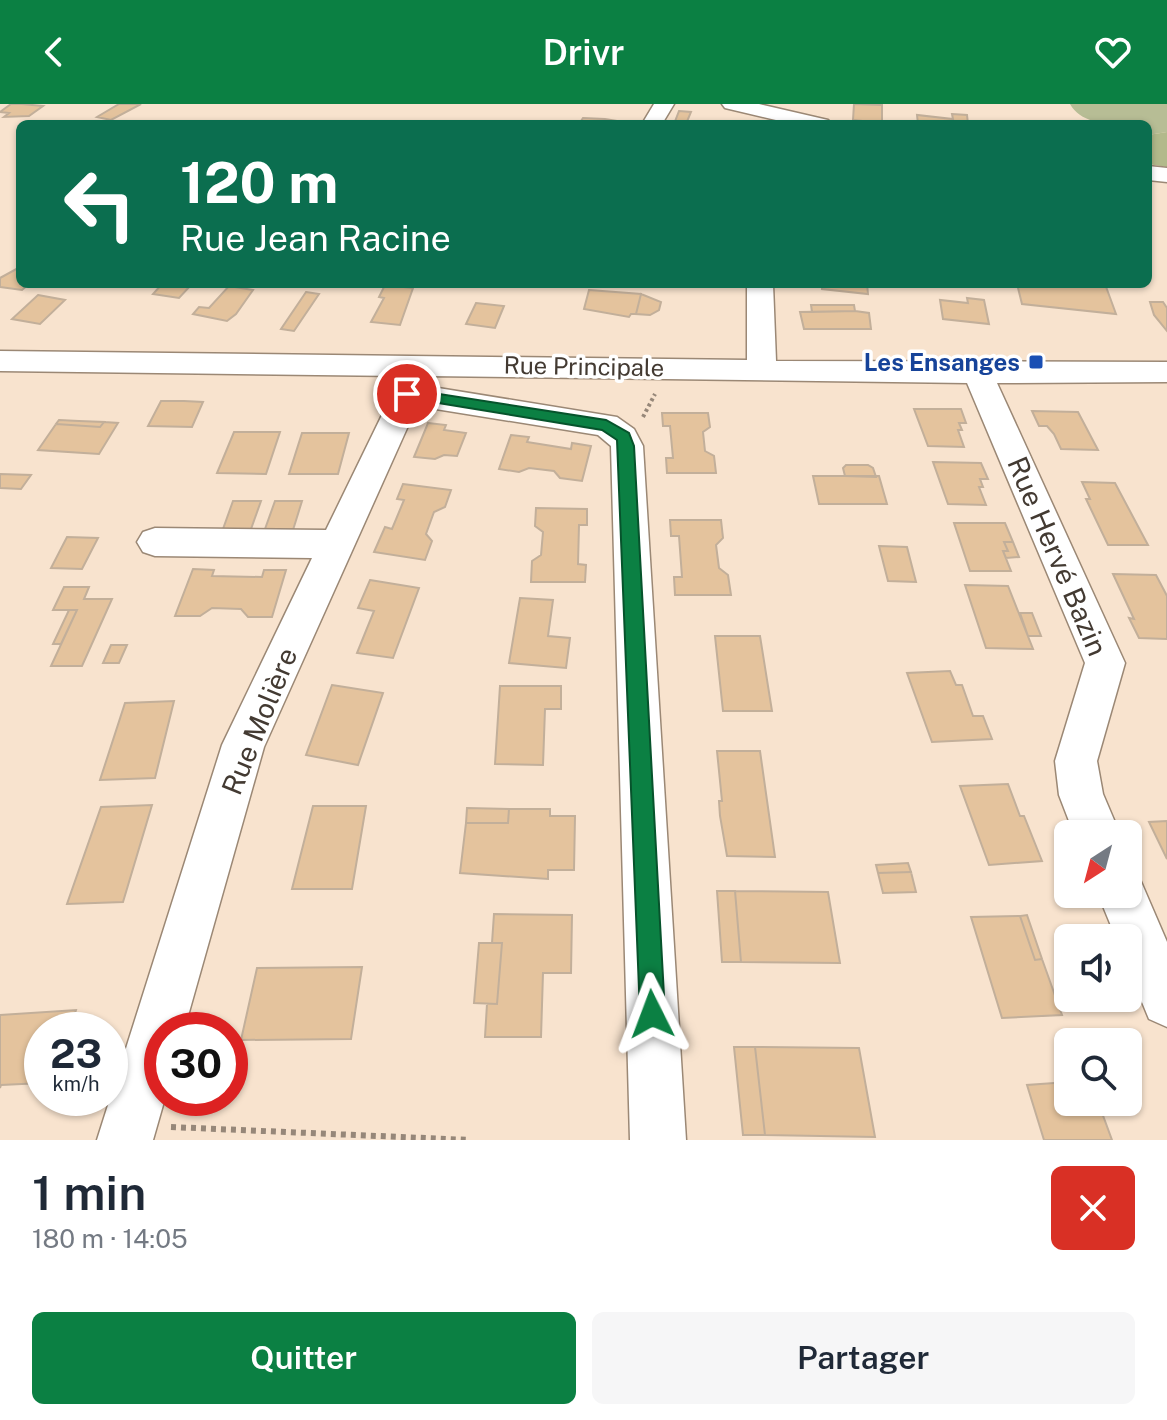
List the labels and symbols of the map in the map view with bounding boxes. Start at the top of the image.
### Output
place label: Les Ensanges [864,348,1020,376]
street label: Rue Principale [504,351,664,381]
marker: Les Ensanges [1027,353,1045,371]
pin [373,360,441,428]
street label: Rue Hervé Bazin [1001,451,1115,661]
street label: Rue Molière [215,643,303,799]
north arrow [1054,820,1142,908]
position arrow [610,972,694,1056]
speed limit sign: 30 [144,1012,248,1116]

